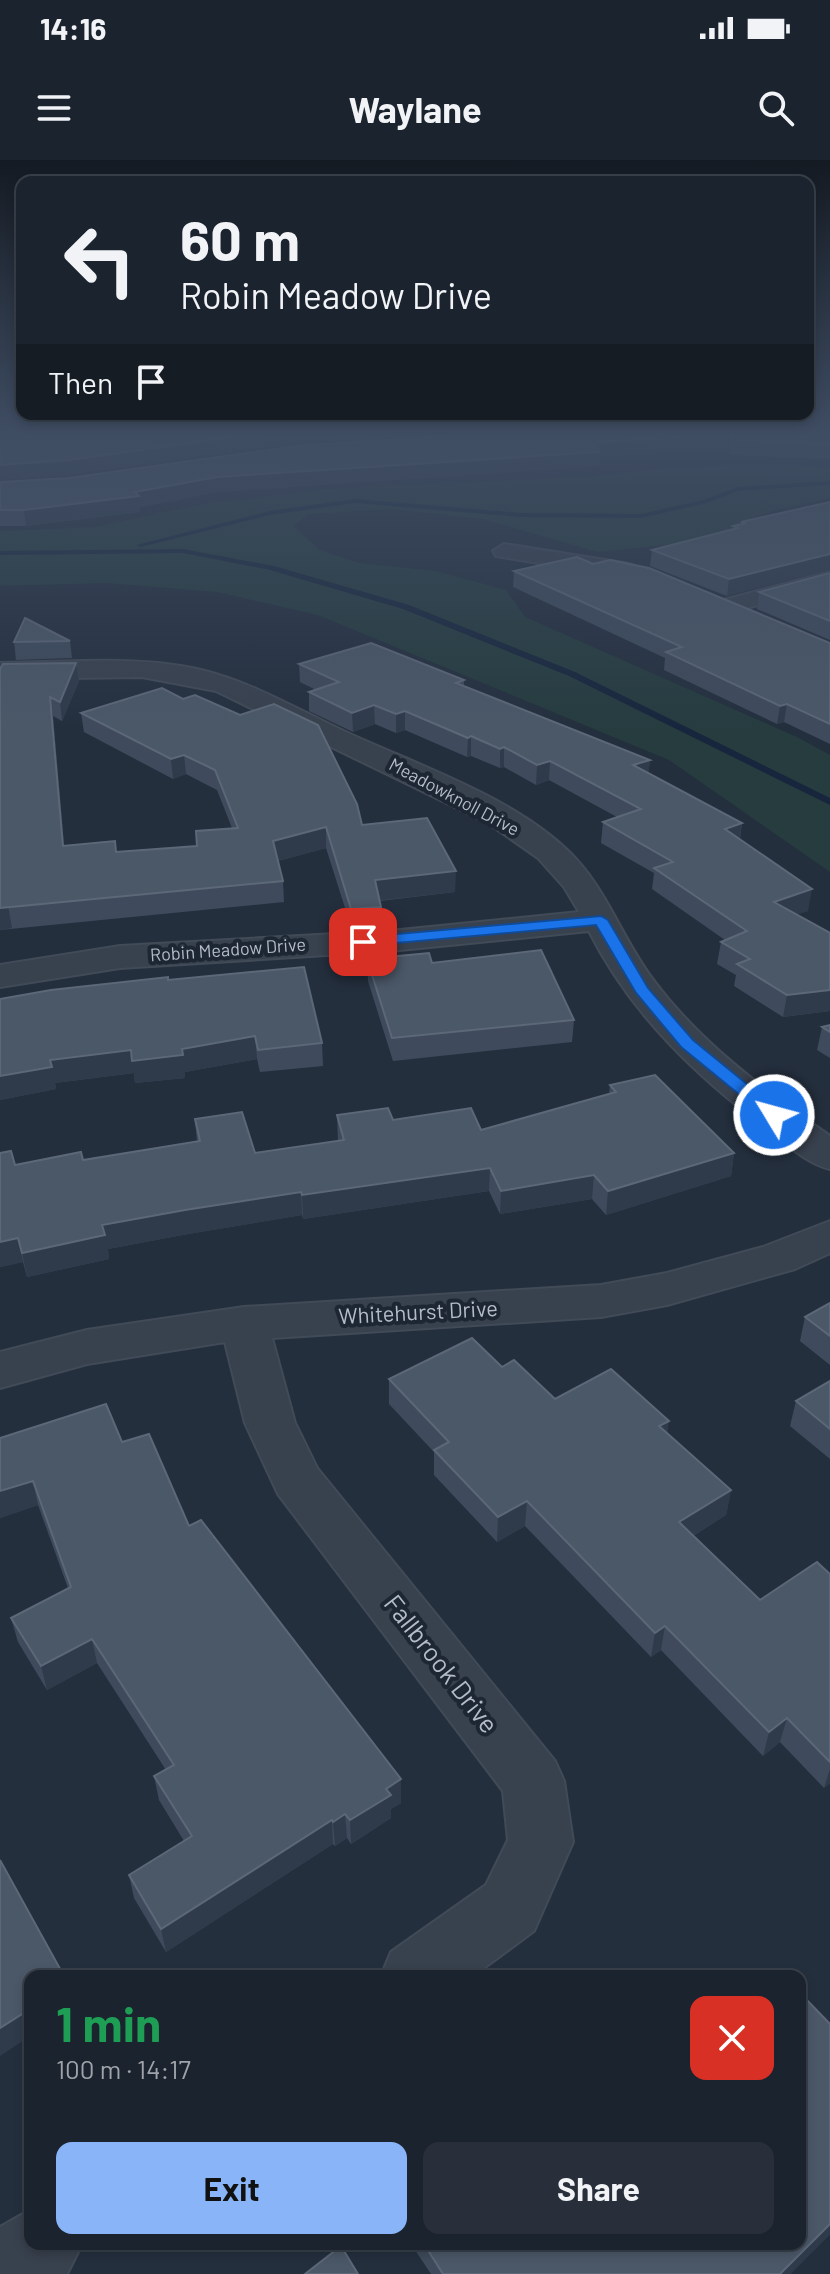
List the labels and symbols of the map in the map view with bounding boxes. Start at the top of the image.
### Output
street label: Meadowknoll Drive [386,753,523,840]
pin [329,908,397,976]
street label: Robin Meadow Drive [149,933,307,965]
position arrow [732,1073,816,1157]
street label: Whitehurst Drive [337,1294,498,1328]
street label: Fallbrook Drive [378,1588,506,1739]

